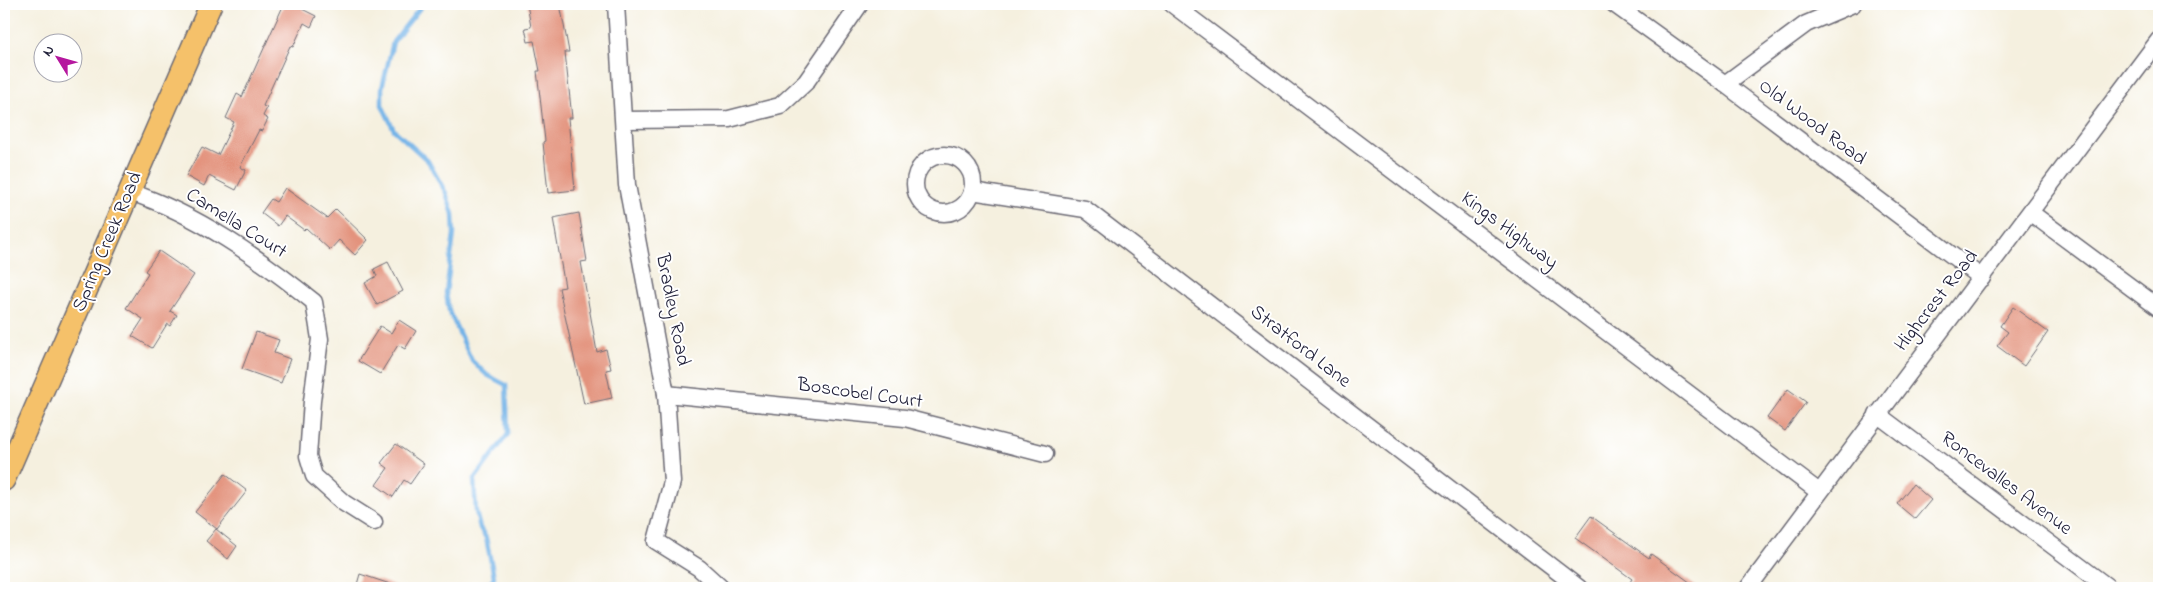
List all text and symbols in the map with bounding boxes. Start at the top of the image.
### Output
north arrow [32,32,82,82]
text: N [38,41,60,61]
street label: Old Wood Road [1752,73,1872,173]
street label: Spring Creek Road [65,167,152,317]
street label: Camella Court [180,181,292,267]
street label: Kings Highway [1454,185,1564,278]
street label: Highcrest Road [1888,244,1987,359]
street label: Bradley Road [647,250,697,369]
street label: Stratford Lane [1243,298,1357,396]
street label: Boscobel Court [794,371,925,417]
street label: Roncevalles Avenue [1934,425,2078,543]

